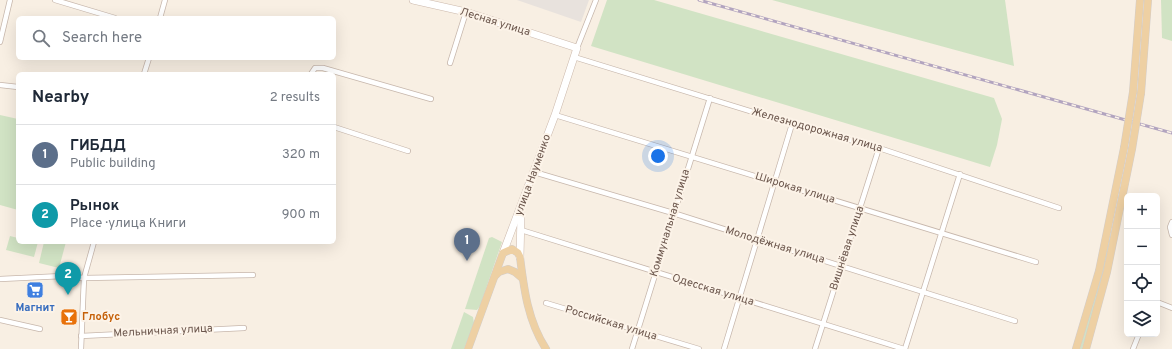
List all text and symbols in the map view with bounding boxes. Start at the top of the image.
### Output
street label: Лесная улица [458,5,532,39]
search box [16,16,336,60]
icon: search [30,27,52,49]
text: Search here [62,29,142,48]
text: Nearby [32,87,89,109]
text: 2 results [270,90,320,106]
street label: Железнодорожная улица [750,105,884,155]
street label: улица Науменко [512,132,554,218]
text: ГИБДД [70,137,126,156]
your location [648,146,668,166]
text: 1 [42,147,48,163]
text: 320 m [282,147,320,163]
text: Public building [70,156,156,172]
street label: Коммунальная улица [647,167,693,279]
street label: Широкая улица [753,169,837,207]
map controls [1124,193,1160,337]
button: + [1124,193,1160,229]
text: Рынок [70,197,119,216]
street label: Вишнёвая улица [827,204,867,292]
text: 2 [41,207,49,223]
text: 900 m [282,207,320,223]
text: Place · улица Книги [70,216,186,232]
street label: Молодёжная улица [724,223,827,267]
pin: 1 [454,228,480,261]
button: − [1124,229,1160,265]
pin: 2 [55,262,81,295]
button: locate [1124,265,1160,301]
street label: Одесская улица [670,271,756,309]
supermarket icon: Магнит [25,280,45,300]
place label: Магнит [15,301,55,315]
button: layers [1124,301,1160,337]
street label: Российская улица [563,302,659,344]
bar icon: Глобус [59,307,79,327]
place label: Глобус [82,310,120,324]
street label: Мельничная улица [113,321,213,341]

